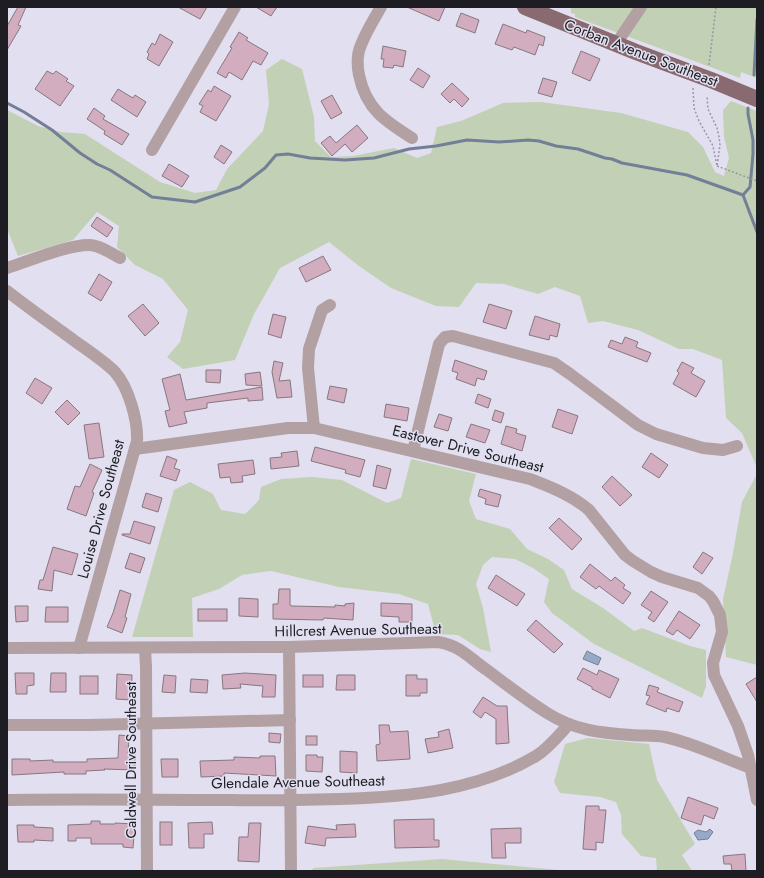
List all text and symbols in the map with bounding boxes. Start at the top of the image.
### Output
street label: Corban Avenue Southeast [561,13,722,93]
street label: Eastover Drive Southeast [390,420,546,479]
street label: Louise Drive Southeast [72,437,130,581]
street label: Hillcrest Avenue Southeast [274,618,442,642]
street label: Caldwell Drive Southeast [120,681,142,838]
street label: Glendale Avenue Southeast [211,769,385,795]

